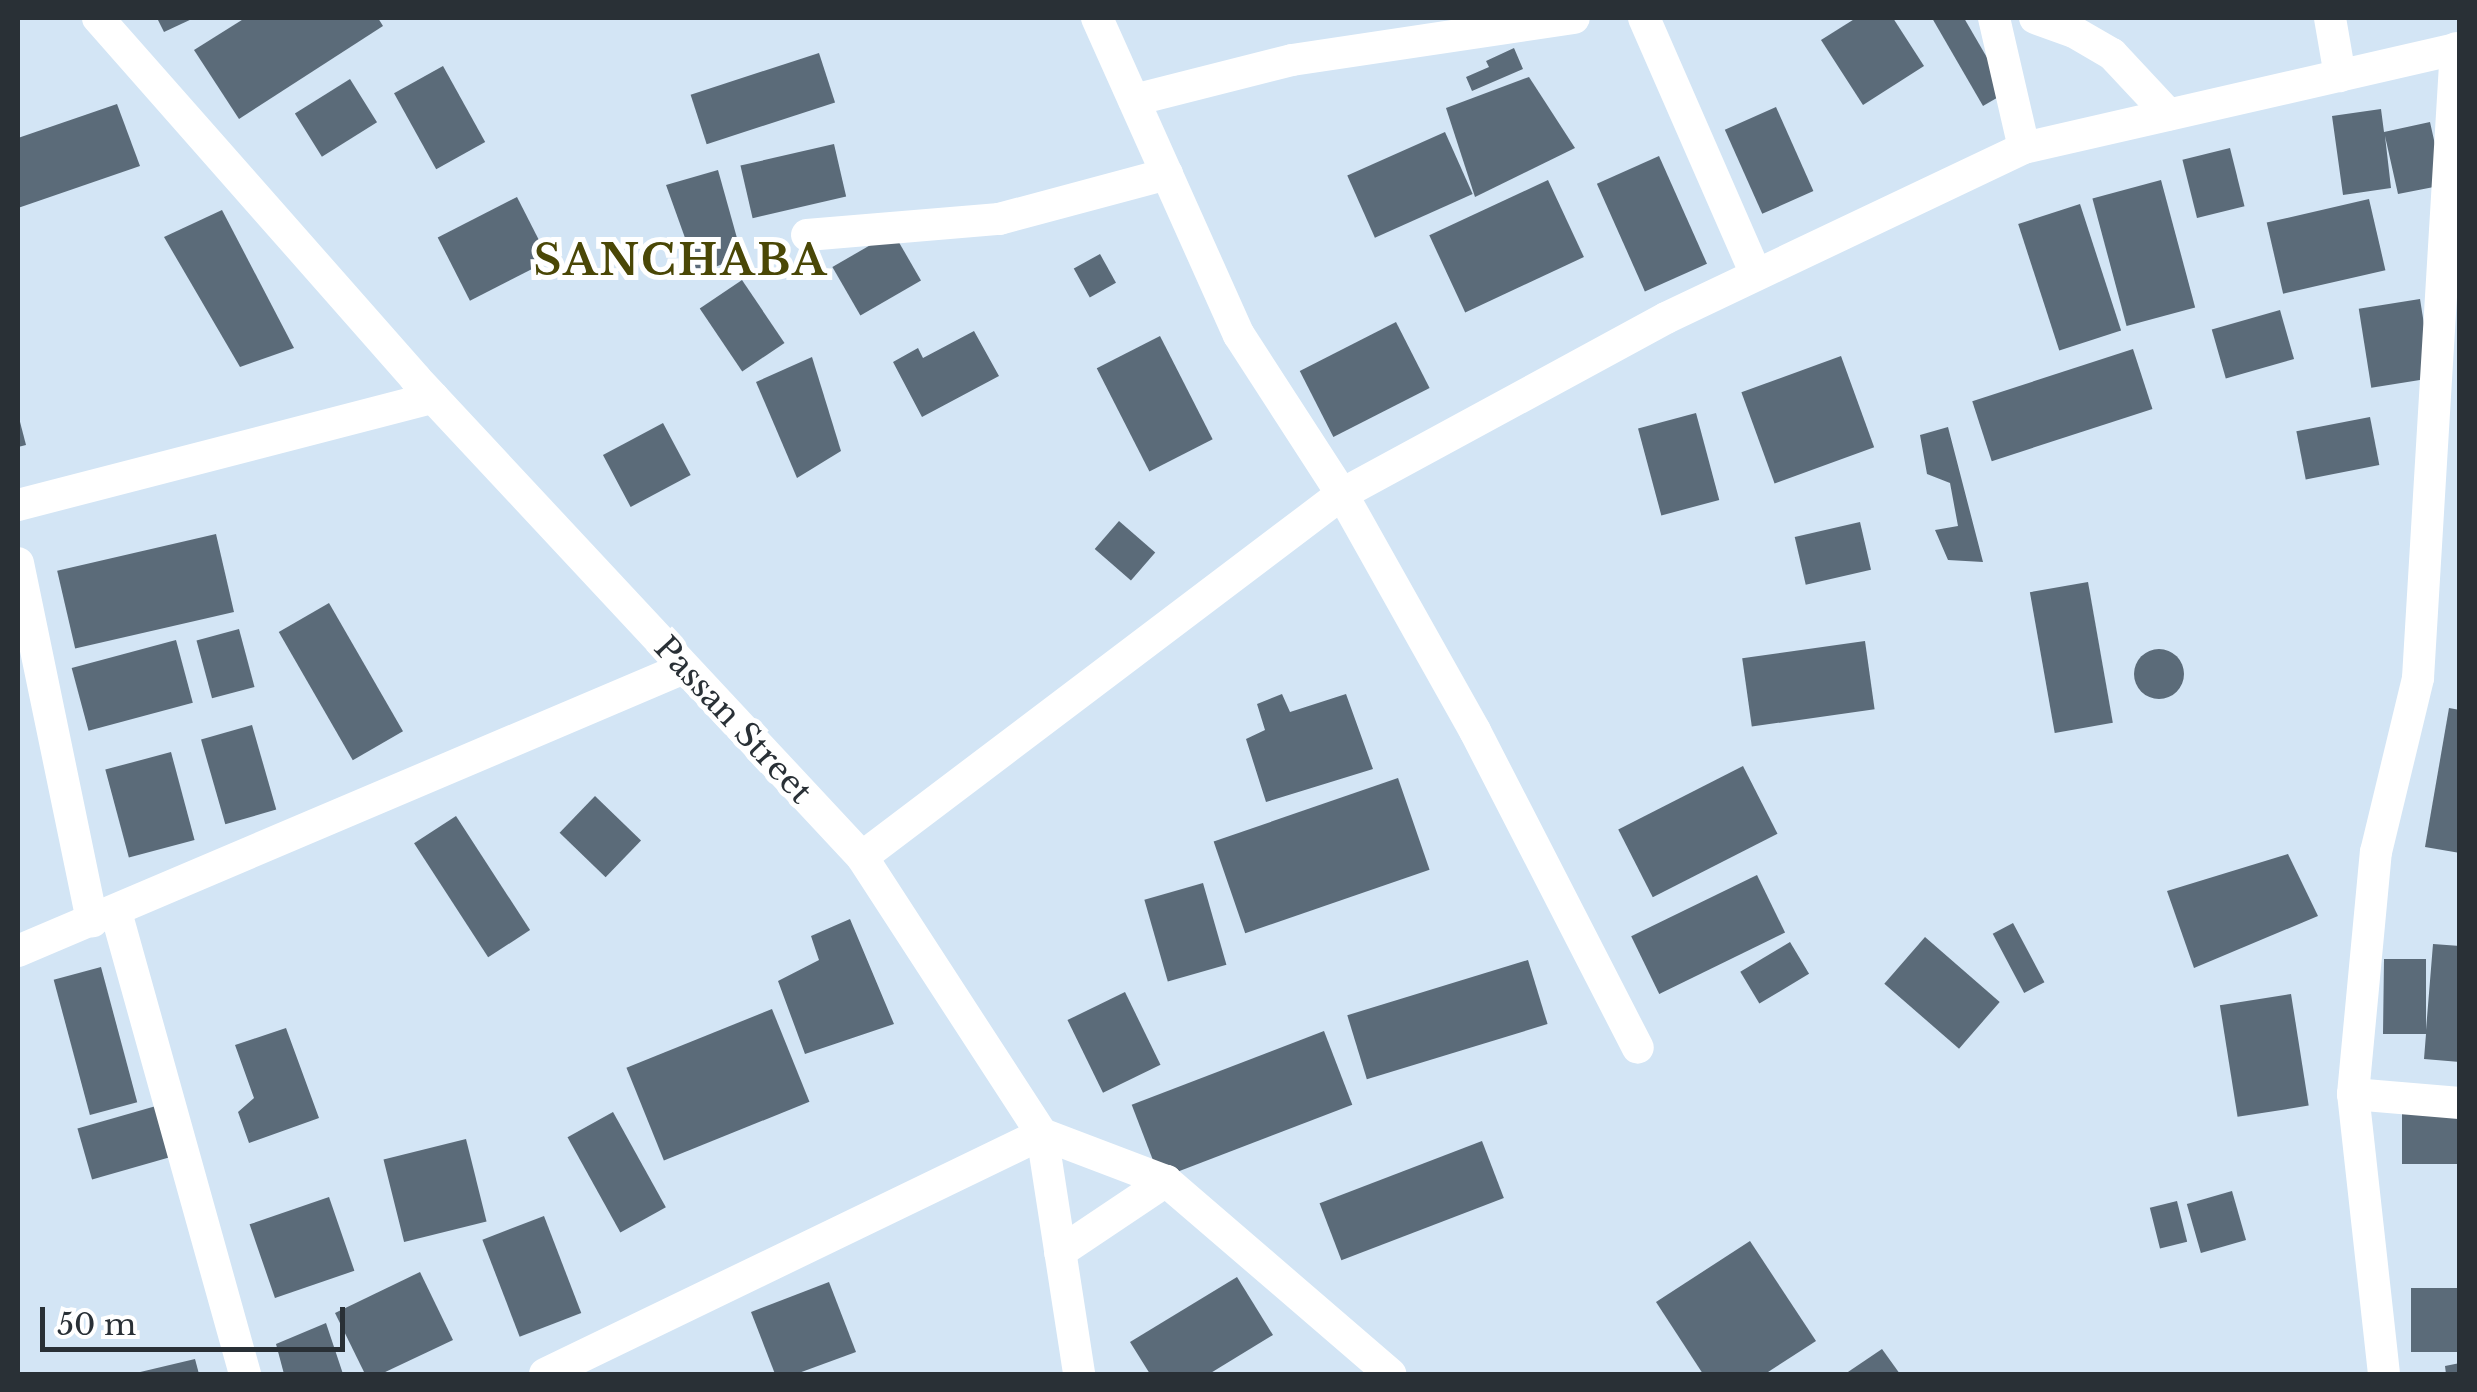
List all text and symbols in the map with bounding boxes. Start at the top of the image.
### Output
district label: SANCHABA [533,235,829,285]
street label: Passan Street [646,629,820,811]
scale bar [45,1287,350,1349]
text: 50 m [57,1306,136,1343]

